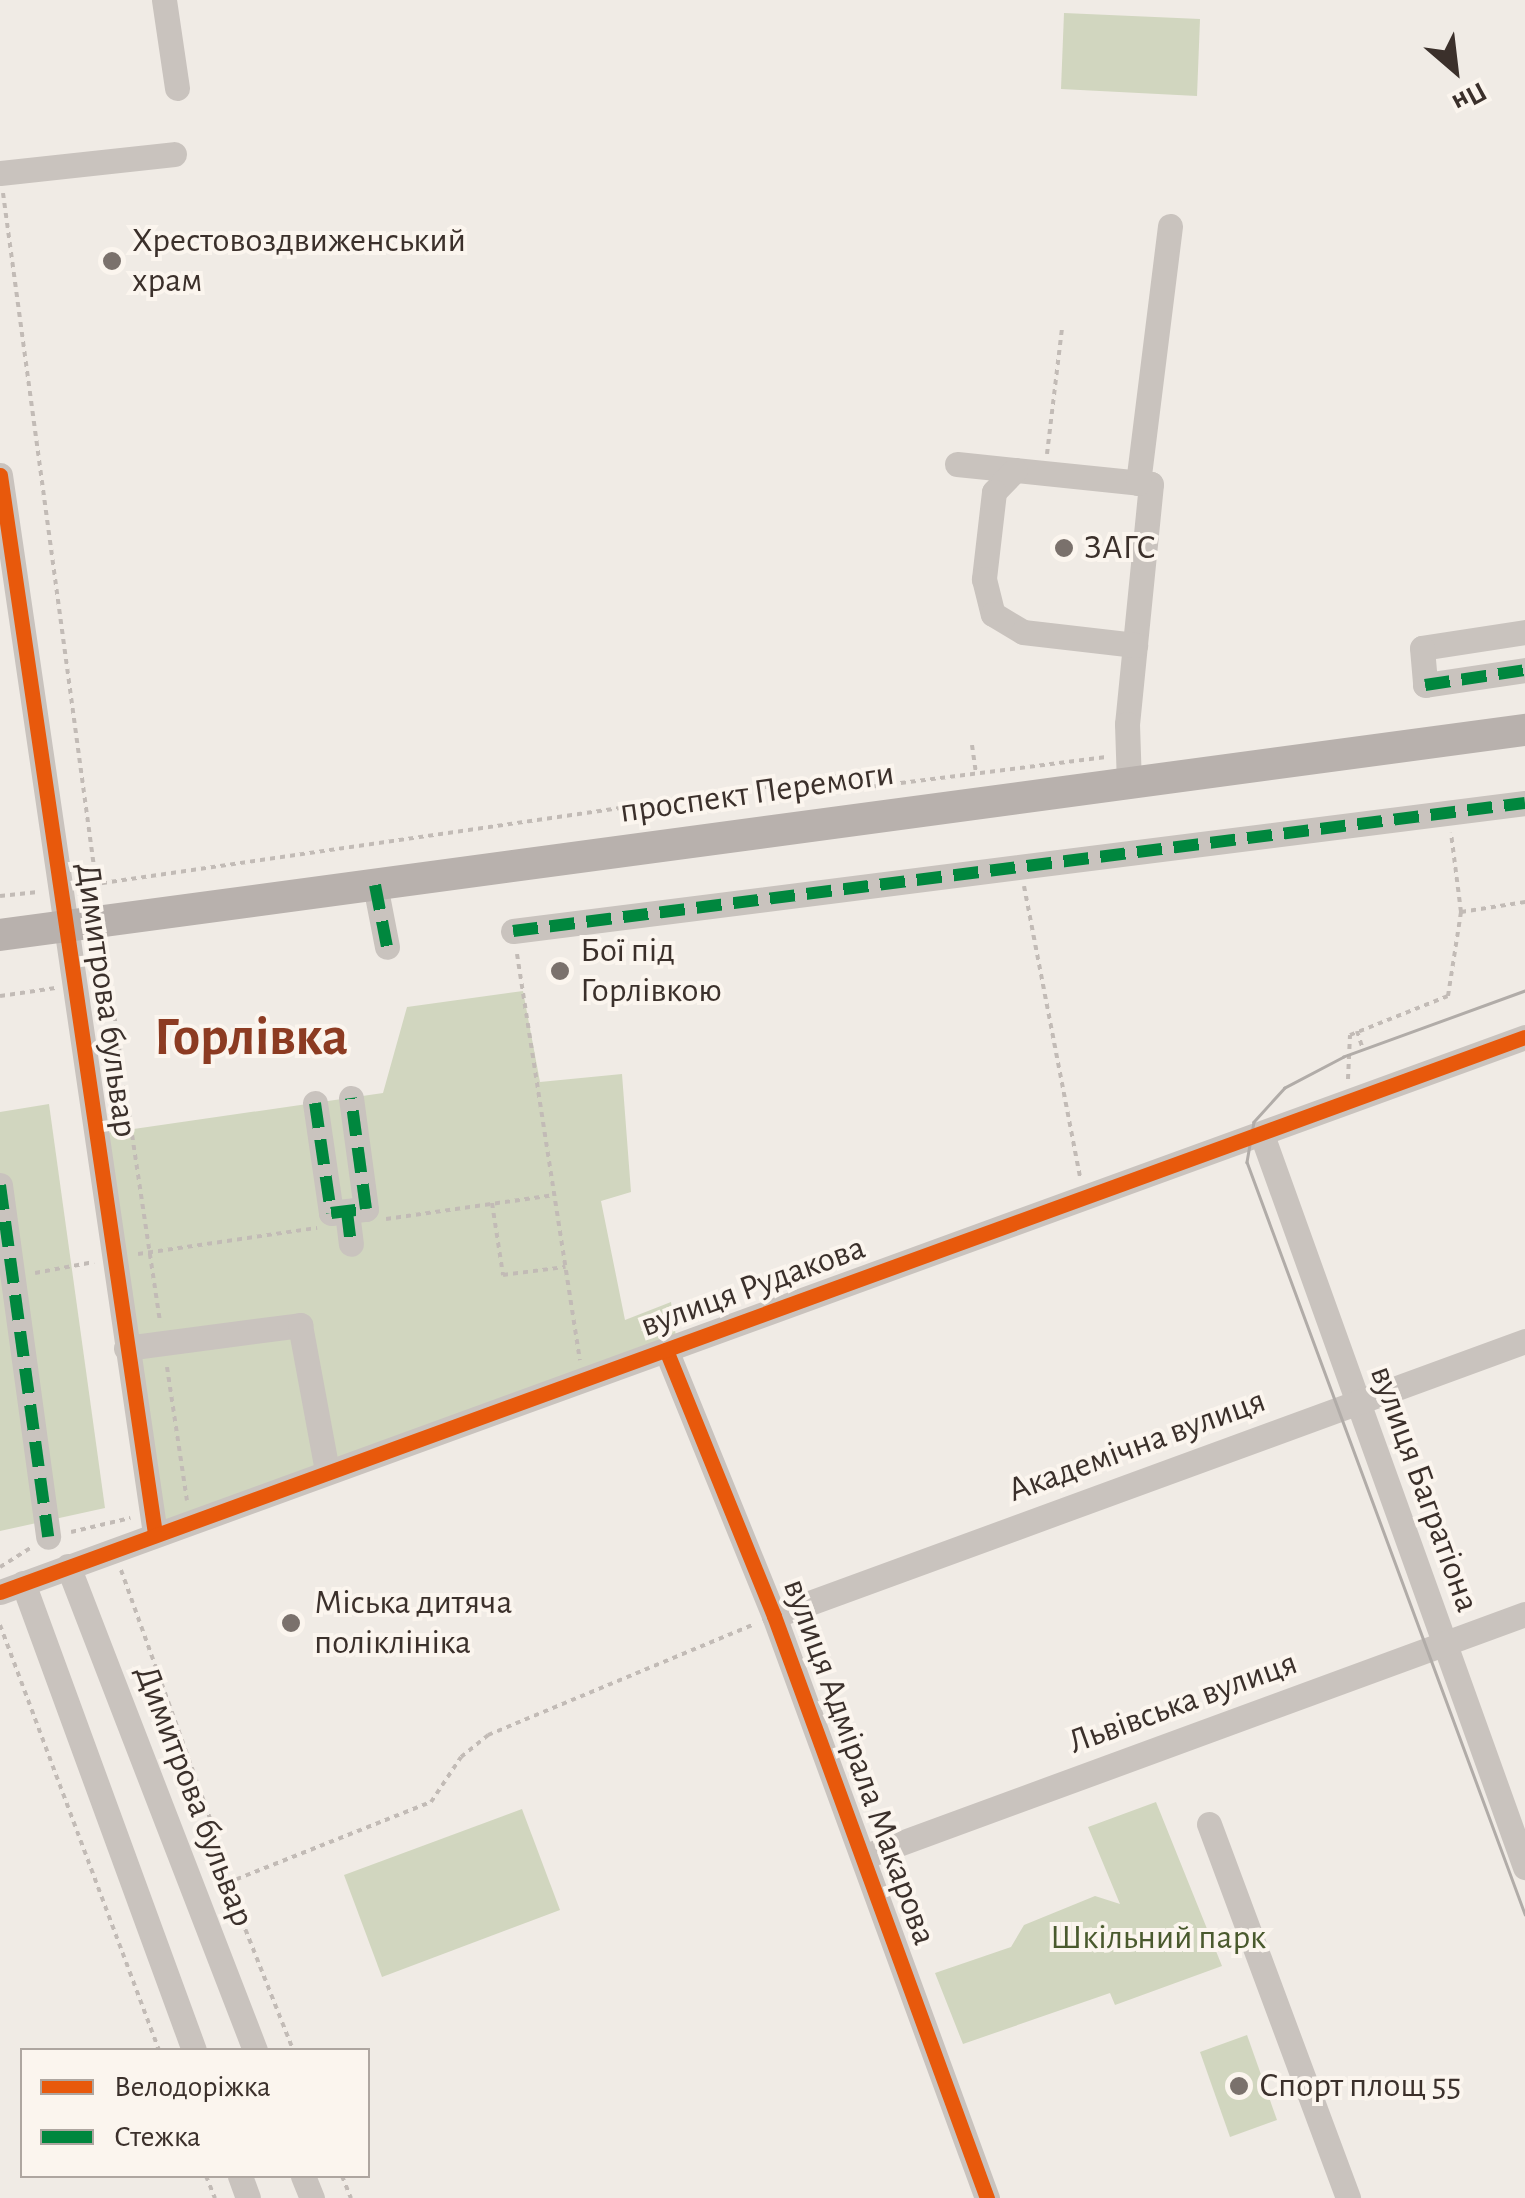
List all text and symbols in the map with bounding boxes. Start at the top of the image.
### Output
north arrow [1405,20,1505,120]
text: Пн [1447,76,1491,117]
place label: Хрестовоздвиженський храм [132,220,466,302]
marker: Хрестовоздвиженський храм [101,250,123,272]
place label: ЗАГС [1084,527,1156,569]
marker: ЗАГС [1053,537,1075,559]
street label: проспект Перемоги [617,753,897,833]
street label: Димитрова бульвар [66,860,146,1140]
place label: Бої під Горлівкою [580,930,722,1012]
marker: Бої під Горлівкою [549,960,571,982]
district label: Горлівка [154,1005,348,1071]
street label: вулиця Рудакова [635,1227,871,1347]
street label: вулиця Багратіона [1360,1360,1488,1618]
street label: Академічна вулиця [1003,1380,1271,1512]
street label: вулиця Адмірала Макарова [773,1573,945,1951]
place label: Міська дитяча поліклініка [314,1582,512,1664]
marker: Міська дитяча поліклініка [278,1610,304,1636]
street label: Львівська вулиця [1063,1642,1303,1764]
street label: Димитрова бульвар [125,1659,263,1933]
park label: Шкільний парк [1050,1917,1266,1959]
legend [20,2048,370,2178]
place label: Спорт площ 55 [1259,2065,1461,2107]
text: Велодоріжка [114,2072,271,2102]
marker: Спорт площ 55 [1228,2075,1250,2097]
text: Стежка [114,2122,201,2152]

